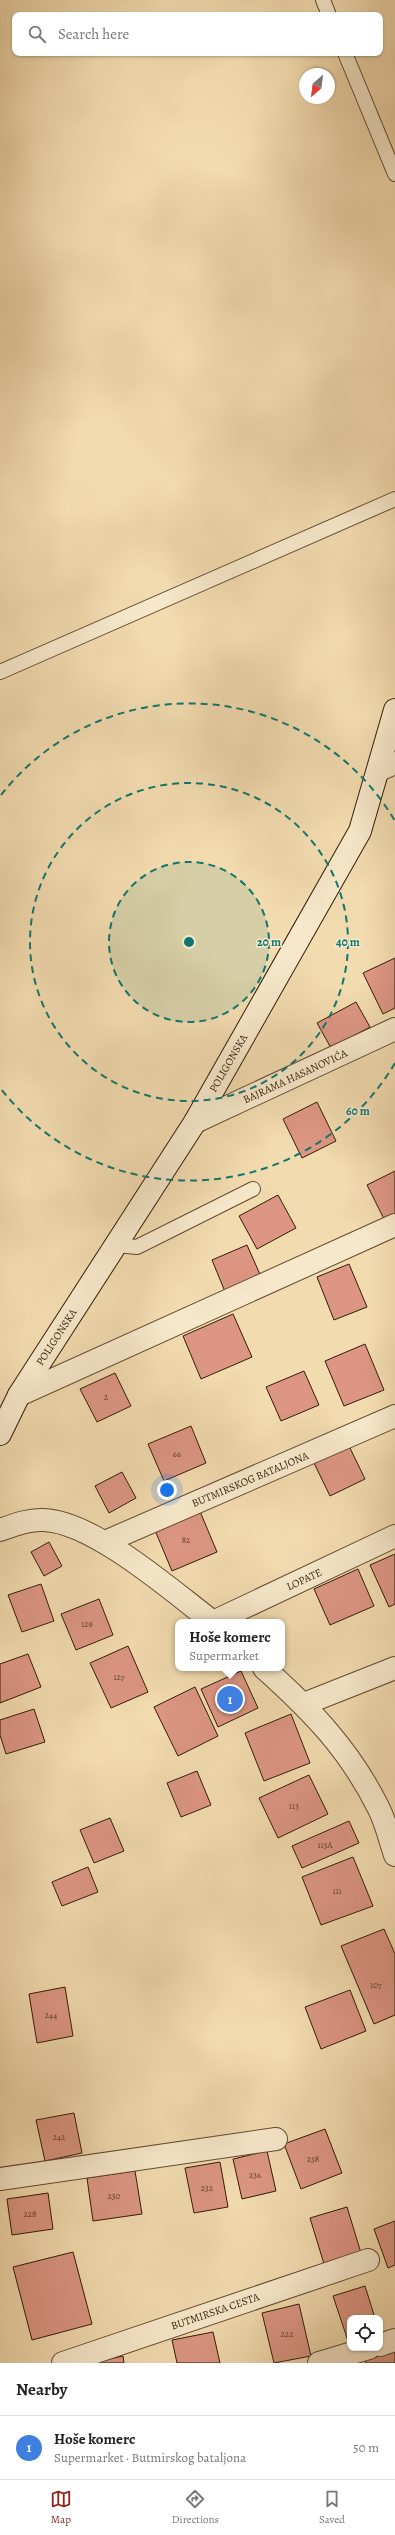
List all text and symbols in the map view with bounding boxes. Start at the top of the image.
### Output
search box [12,12,383,56]
icon: search [26,23,48,45]
text: Search here [58,24,129,44]
north arrow [299,68,335,104]
text: 20 m [257,934,281,950]
text: 40 m [336,934,360,950]
centre of rings [182,935,196,949]
street label: POLIGONSKA [206,1031,251,1095]
street label: BAJRAMA HASANOVIĆA [241,1045,350,1107]
text: 60 m [346,1103,370,1119]
street label: POLIGONSKA [32,1306,81,1369]
house number: 2 [104,1391,109,1403]
house number: 66 [173,1448,181,1460]
street label: BUTMIRSKOG BATALJONA [189,1448,311,1511]
your location [157,1480,177,1500]
house number: 82 [182,1534,191,1546]
street label: LOPATE [284,1565,324,1594]
house number: 129 [81,1618,93,1630]
popup [175,1619,285,1671]
text: Hoše komerc [189,1627,271,1647]
text: Supermarket [189,1647,259,1664]
house number: 127 [113,1671,125,1683]
pin: 1 [217,1684,243,1714]
house number: 113 [289,1800,299,1812]
house number: 113A [317,1839,333,1851]
house number: 111 [332,1885,342,1897]
house number: 107 [370,1979,382,1991]
house number: 244 [45,2009,57,2021]
house number: 242 [53,2131,66,2143]
house number: 238 [307,2153,319,2165]
house number: 236 [249,2169,261,2181]
house number: 232 [201,2182,214,2194]
house number: 230 [108,2190,121,2202]
house number: 228 [24,2208,36,2220]
street label: BUTMIRSKA CESTA [169,2289,262,2334]
map controls [347,2315,383,2351]
button: locate [347,2315,383,2351]
house number: 222 [281,2328,294,2340]
text: Nearby [16,2378,67,2401]
text: Hoše komerc [54,2429,136,2449]
text: 1 [27,2439,31,2456]
text: 50 m [353,2439,379,2456]
text: Supermarket · Butmirskog bataljona [54,2449,246,2466]
tab: Map [50,2488,72,2527]
tab: Directions [172,2488,219,2527]
tab: Saved [319,2488,345,2527]

